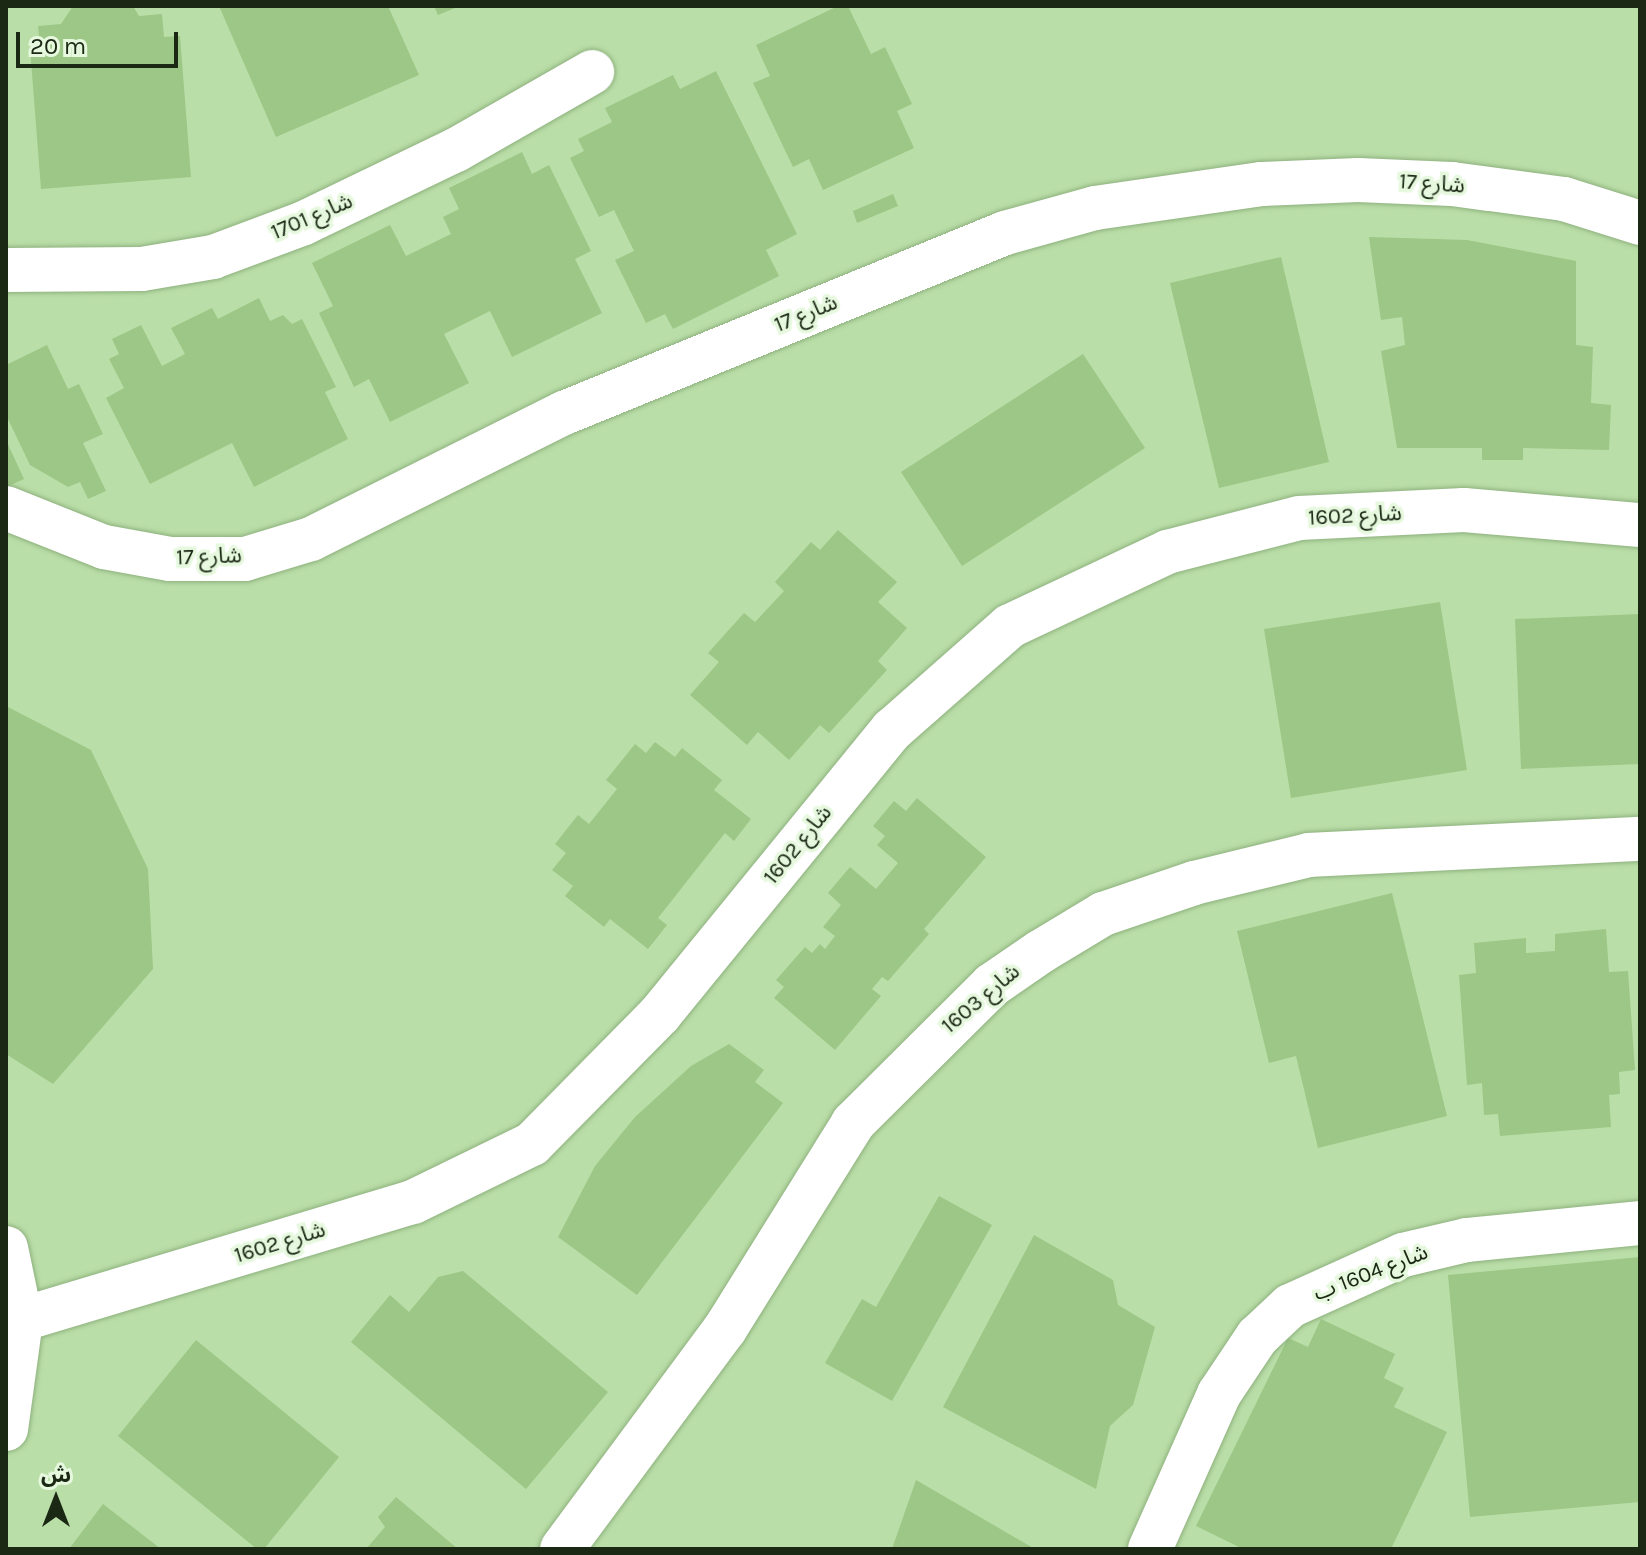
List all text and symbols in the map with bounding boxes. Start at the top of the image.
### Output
scale bar [20,16,182,66]
text: 20 m [30,32,86,60]
street label: شارع 17 [1398,169,1466,199]
street label: شارع 1701 [267,188,357,246]
street label: شارع 17 [771,289,841,339]
street label: شارع 1602 [1307,500,1403,532]
street label: شارع 17 [176,543,242,571]
street label: شارع 1602 [758,800,838,890]
street label: شارع 1603 [937,959,1025,1039]
street label: شارع 1602 [231,1217,329,1269]
street label: شارع 1604 ب [1310,1239,1432,1307]
north arrow [16,1459,96,1539]
text: ش [41,1462,71,1488]

